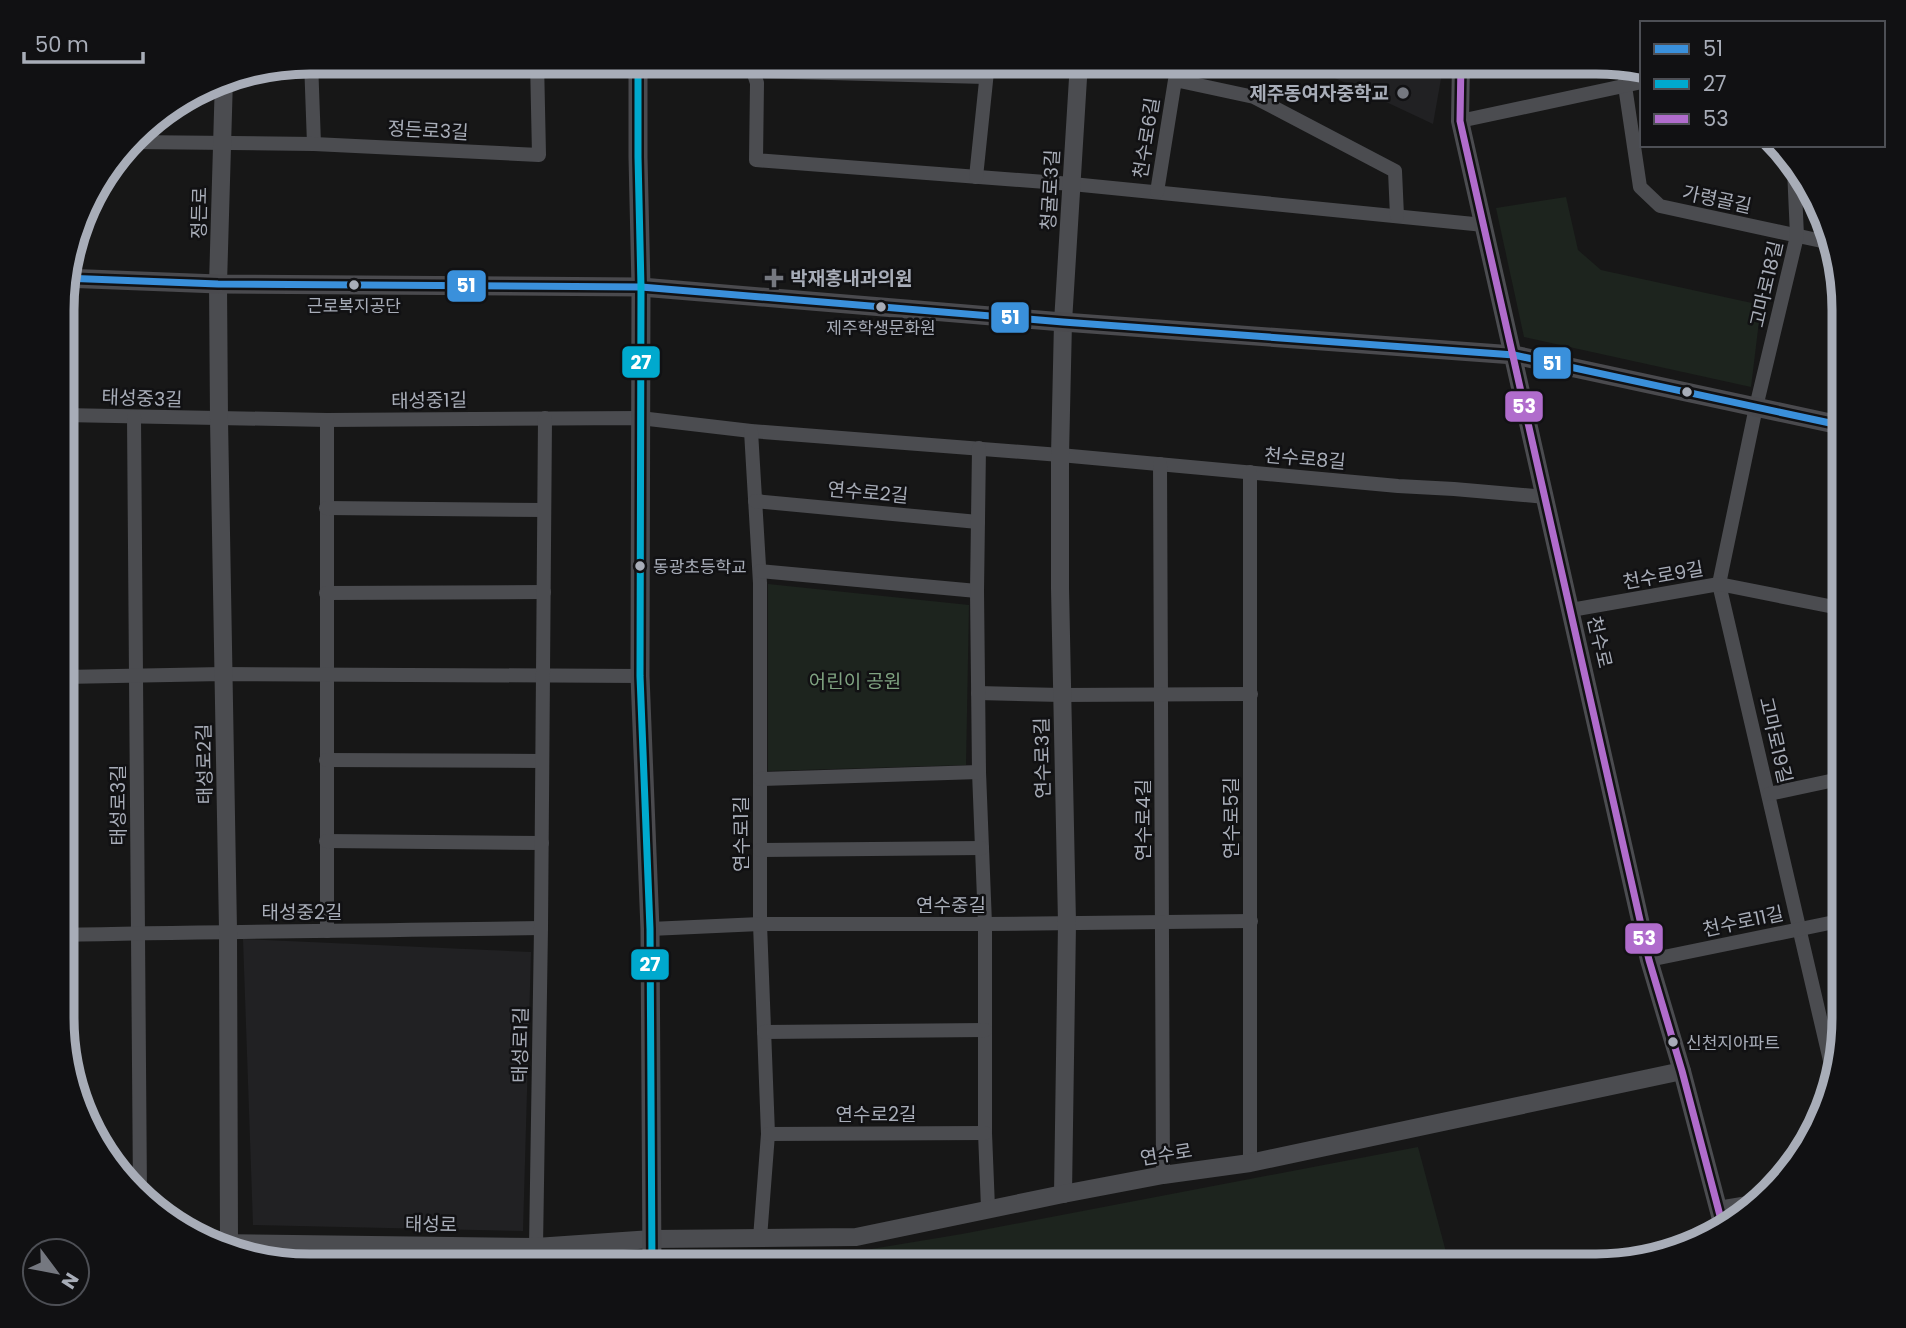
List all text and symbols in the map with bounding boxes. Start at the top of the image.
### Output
scale bar [24,21,144,65]
legend [1640,21,1885,147]
text: 50 m [35,30,89,59]
text: 51 [1703,34,1723,63]
text: 27 [1703,69,1727,98]
place label: 제주동여자중학교 [1249,80,1389,107]
marker: 제주동여자중학교 [1395,85,1411,101]
street label: 천수로6길 [1127,95,1166,181]
text: 53 [1703,104,1729,133]
street label: 정든로3길 [387,115,469,146]
street label: 청귤로3길 [1035,149,1066,231]
street label: 가령골길 [1680,179,1754,220]
street label: 정든로 [186,187,213,239]
street label: 고마로18길 [1743,238,1790,330]
place label: 박재홍내과의원 [790,265,912,292]
marker: 박재홍내과의원 [764,268,784,288]
line badge: 51 [446,269,487,303]
text: 51 [456,272,476,299]
marker: 근로복지공단 [347,278,361,292]
place label: 근로복지공단 [307,294,401,318]
marker: 제주학생문화원 [874,300,888,314]
line badge: 51 [990,301,1030,334]
text: 51 [1000,304,1020,331]
place label: 제주학생문화원 [826,316,936,340]
line badge: 27 [621,345,661,379]
line badge: 51 [1532,346,1572,380]
text: 27 [630,349,652,376]
text: 51 [1542,350,1562,377]
street label: 태성중3길 [101,384,183,413]
unlabelled marker [1680,385,1694,399]
street label: 태성중1길 [391,386,467,415]
line badge: 53 [1504,390,1544,423]
text: 53 [1512,393,1536,420]
street label: 천수로8길 [1263,441,1347,476]
street label: 연수로2길 [827,476,909,509]
place label: 동광초등학교 [653,555,747,579]
street label: 천수로9길 [1620,555,1706,596]
marker: 동광초등학교 [633,559,647,573]
street label: 천수로 [1580,614,1619,671]
park label: 어린이 공원 [809,668,901,695]
street label: 고마로19길 [1752,694,1799,786]
street label: 연수로3길 [1028,717,1057,799]
street label: 태성로2길 [190,723,219,805]
street label: 태성로3길 [105,764,132,846]
street label: 연수로5길 [1218,777,1245,859]
street label: 연수로4길 [1130,779,1157,861]
street label: 연수로1길 [728,796,755,872]
street label: 연수중길 [916,892,986,919]
street label: 태성중2길 [262,899,342,926]
street label: 천수로11길 [1700,900,1786,943]
line badge: 53 [1624,922,1664,955]
text: 53 [1632,925,1656,952]
line badge: 27 [630,948,670,981]
text: 27 [639,951,661,978]
street label: 태성로1길 [506,1007,535,1083]
place label: 신천지아파트 [1686,1031,1780,1055]
marker: 신천지아파트 [1666,1035,1680,1049]
street label: 연수로2길 [836,1101,916,1128]
street label: 연수로 [1138,1137,1194,1172]
street label: 태성로 [405,1211,457,1238]
north arrow [21,1237,91,1307]
text: N [55,1268,85,1294]

